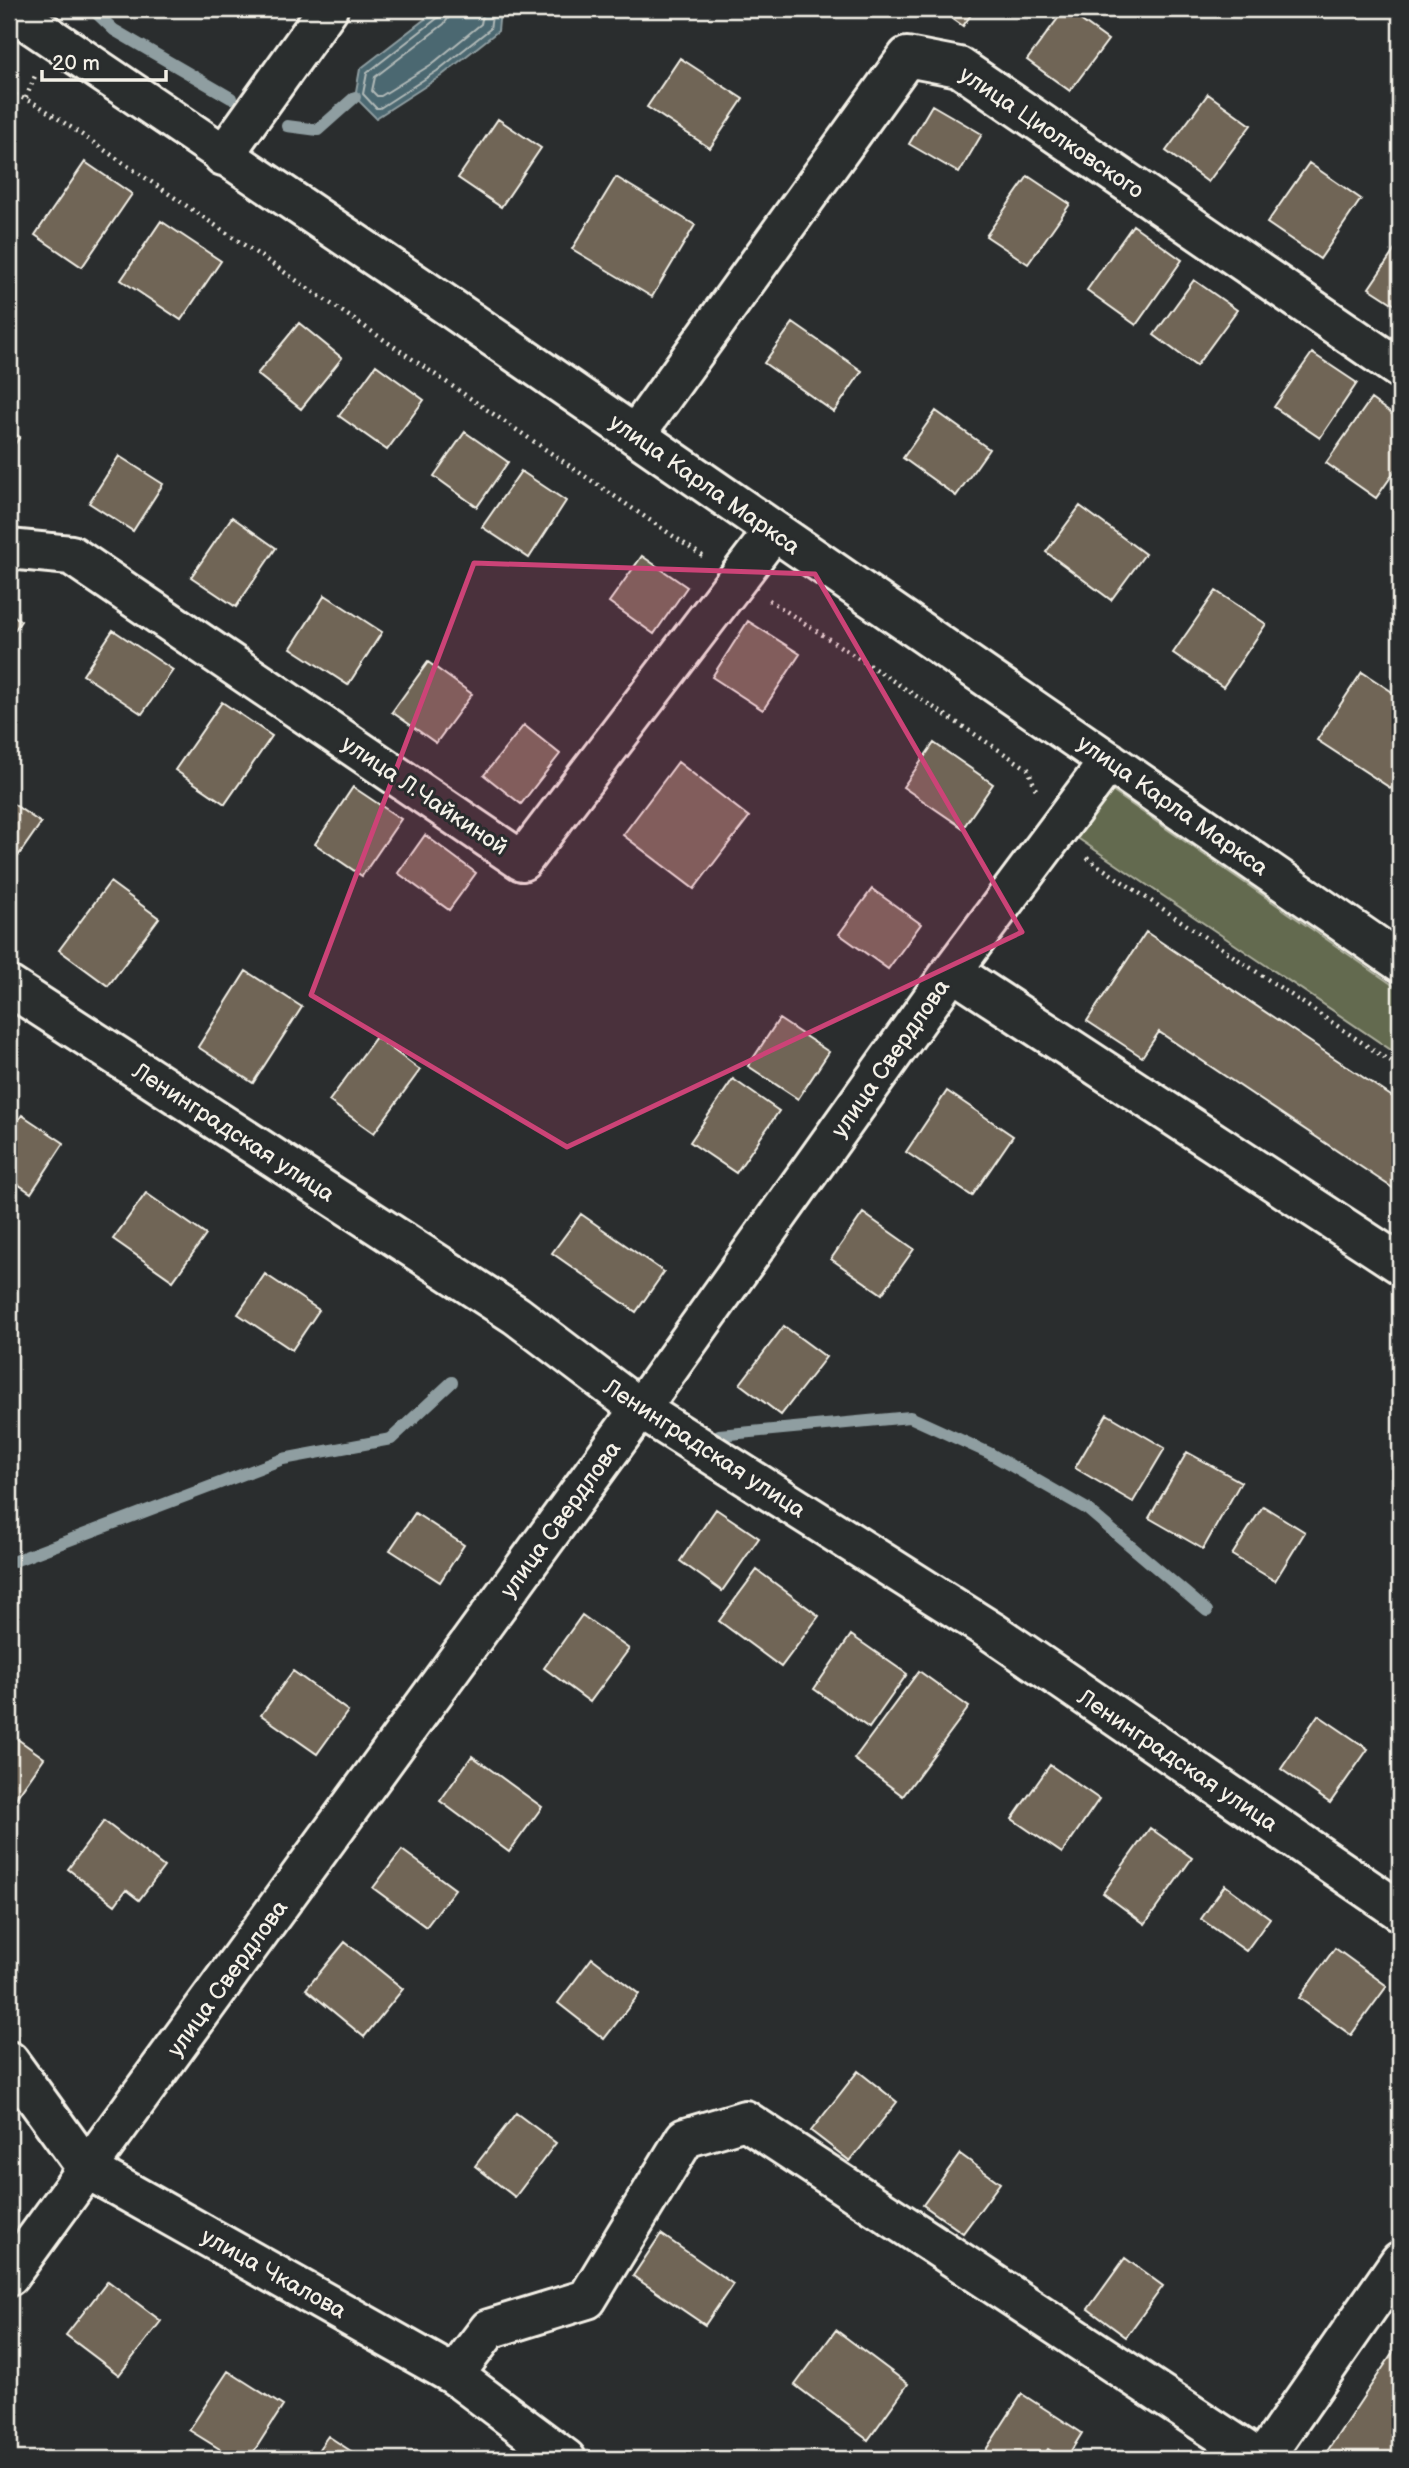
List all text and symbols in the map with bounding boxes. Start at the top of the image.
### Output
scale bar [42,38,166,82]
text: 20 m [52,51,100,76]
street label: улица Циолковского [954,61,1149,205]
street label: улица Карла Маркса [604,408,806,561]
street label: улица Карла Маркса [1072,729,1274,882]
street label: улица Л.Чайкиной [336,730,513,862]
street label: улица Свердлова [826,974,956,1143]
street label: Ленинградская улица [126,1057,340,1209]
street label: Ленинградская улица [597,1373,811,1525]
street label: улица Свердлова [494,1435,627,1604]
street label: Ленинградская улица [1071,1683,1283,1838]
street label: улица Свердлова [161,1894,294,2063]
street label: улица Чкалова [196,2223,351,2325]

